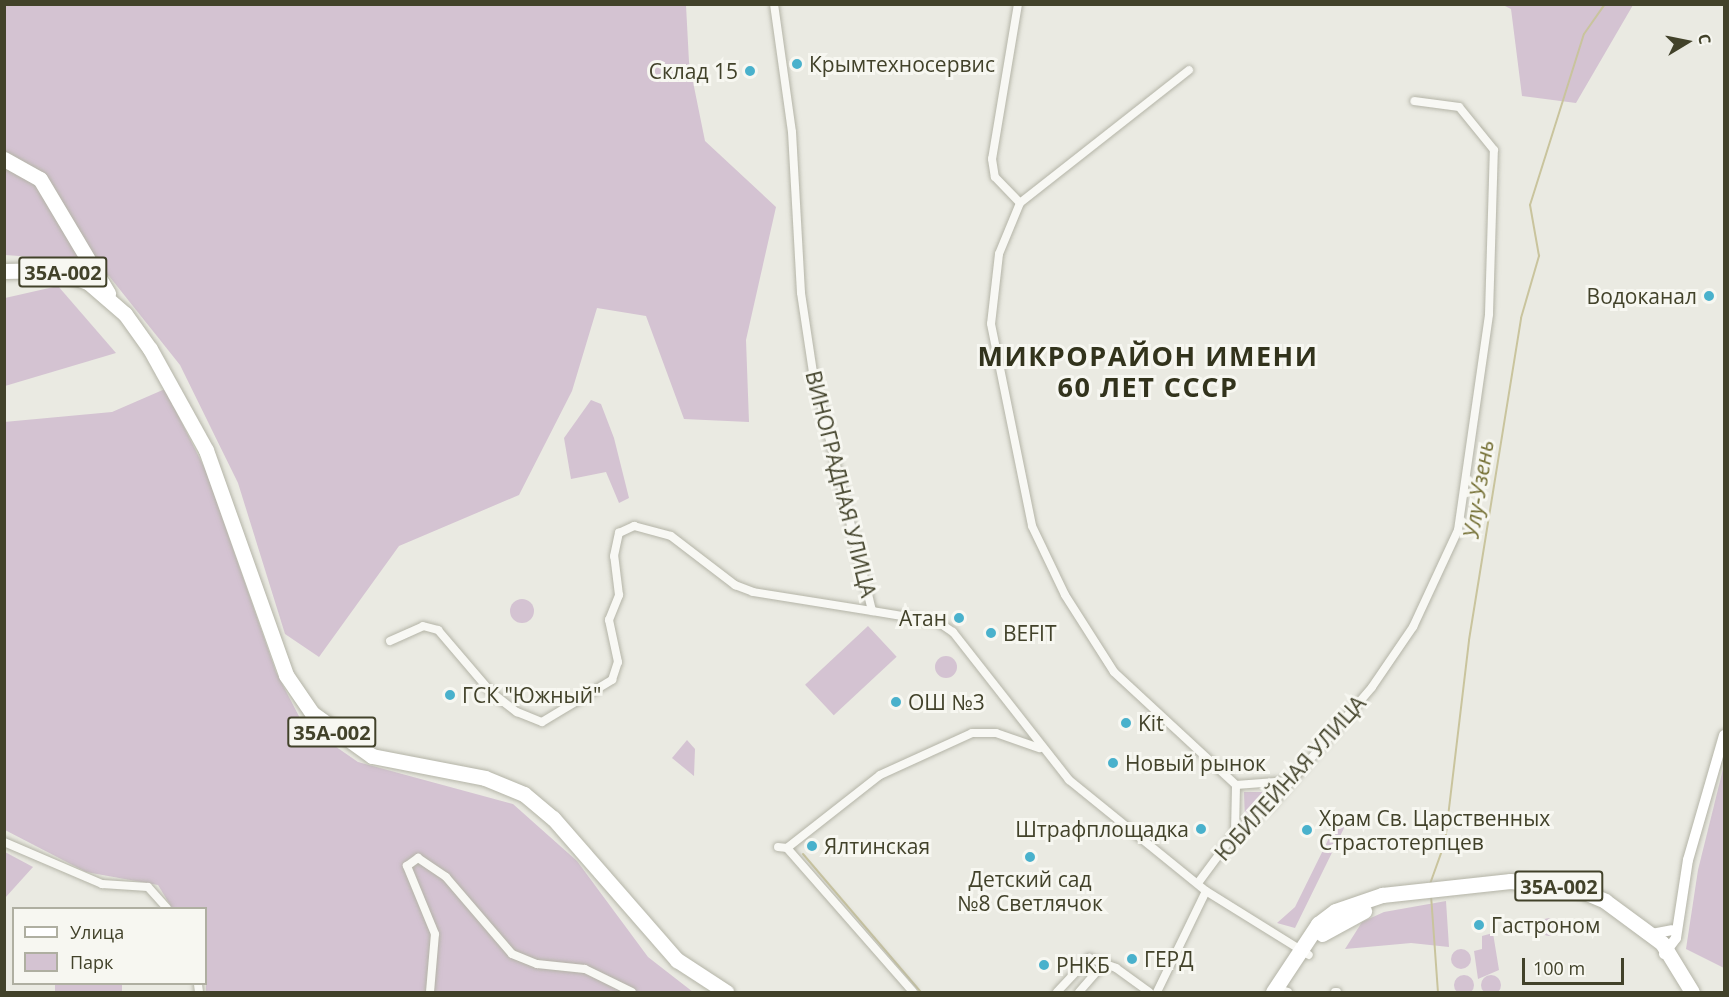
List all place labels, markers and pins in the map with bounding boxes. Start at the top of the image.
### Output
place label: Крымтехносервис [809,51,995,77]
marker: Крымтехносервис [790,57,804,71]
place label: Склад 15 [649,58,738,84]
marker: Склад 15 [743,64,757,78]
place label: Водоканал [1587,283,1697,309]
marker: Водоканал [1702,289,1716,303]
place label: Атан [899,605,947,631]
marker: Атан [952,611,966,625]
place label: BEFIT [1003,620,1057,646]
marker: BEFIT [984,626,998,640]
place label: ГСК "Южный" [462,682,601,708]
marker: ГСК "Южный" [443,688,457,702]
place label: ОШ №3 [908,689,985,715]
marker: ОШ №3 [889,695,903,709]
place label: Kit [1138,710,1164,736]
marker: Kit [1119,716,1133,730]
place label: Новый рынок [1125,750,1266,776]
marker: Новый рынок [1106,756,1120,770]
place label: Храм Св. Царственных Страстотерпцев [1319,805,1550,855]
place label: Штрафплощадка [1015,816,1189,842]
marker: Штрафплощадка [1194,822,1208,836]
marker: Храм Св. Царственных Страстотерпцев [1300,823,1314,837]
place label: Ялтинская [824,833,930,859]
marker: Ялтинская [805,839,819,853]
marker: Детский сад №8 Светлячок [1023,850,1037,864]
place label: Детский сад №8 Светлячок [957,866,1103,916]
place label: Гастроном [1491,912,1600,938]
marker: Гастроном [1472,918,1486,932]
place label: ГЕРД [1144,946,1194,972]
place label: РНКБ [1056,952,1110,978]
marker: ГЕРД [1125,952,1139,966]
marker: РНКБ [1037,958,1051,972]

